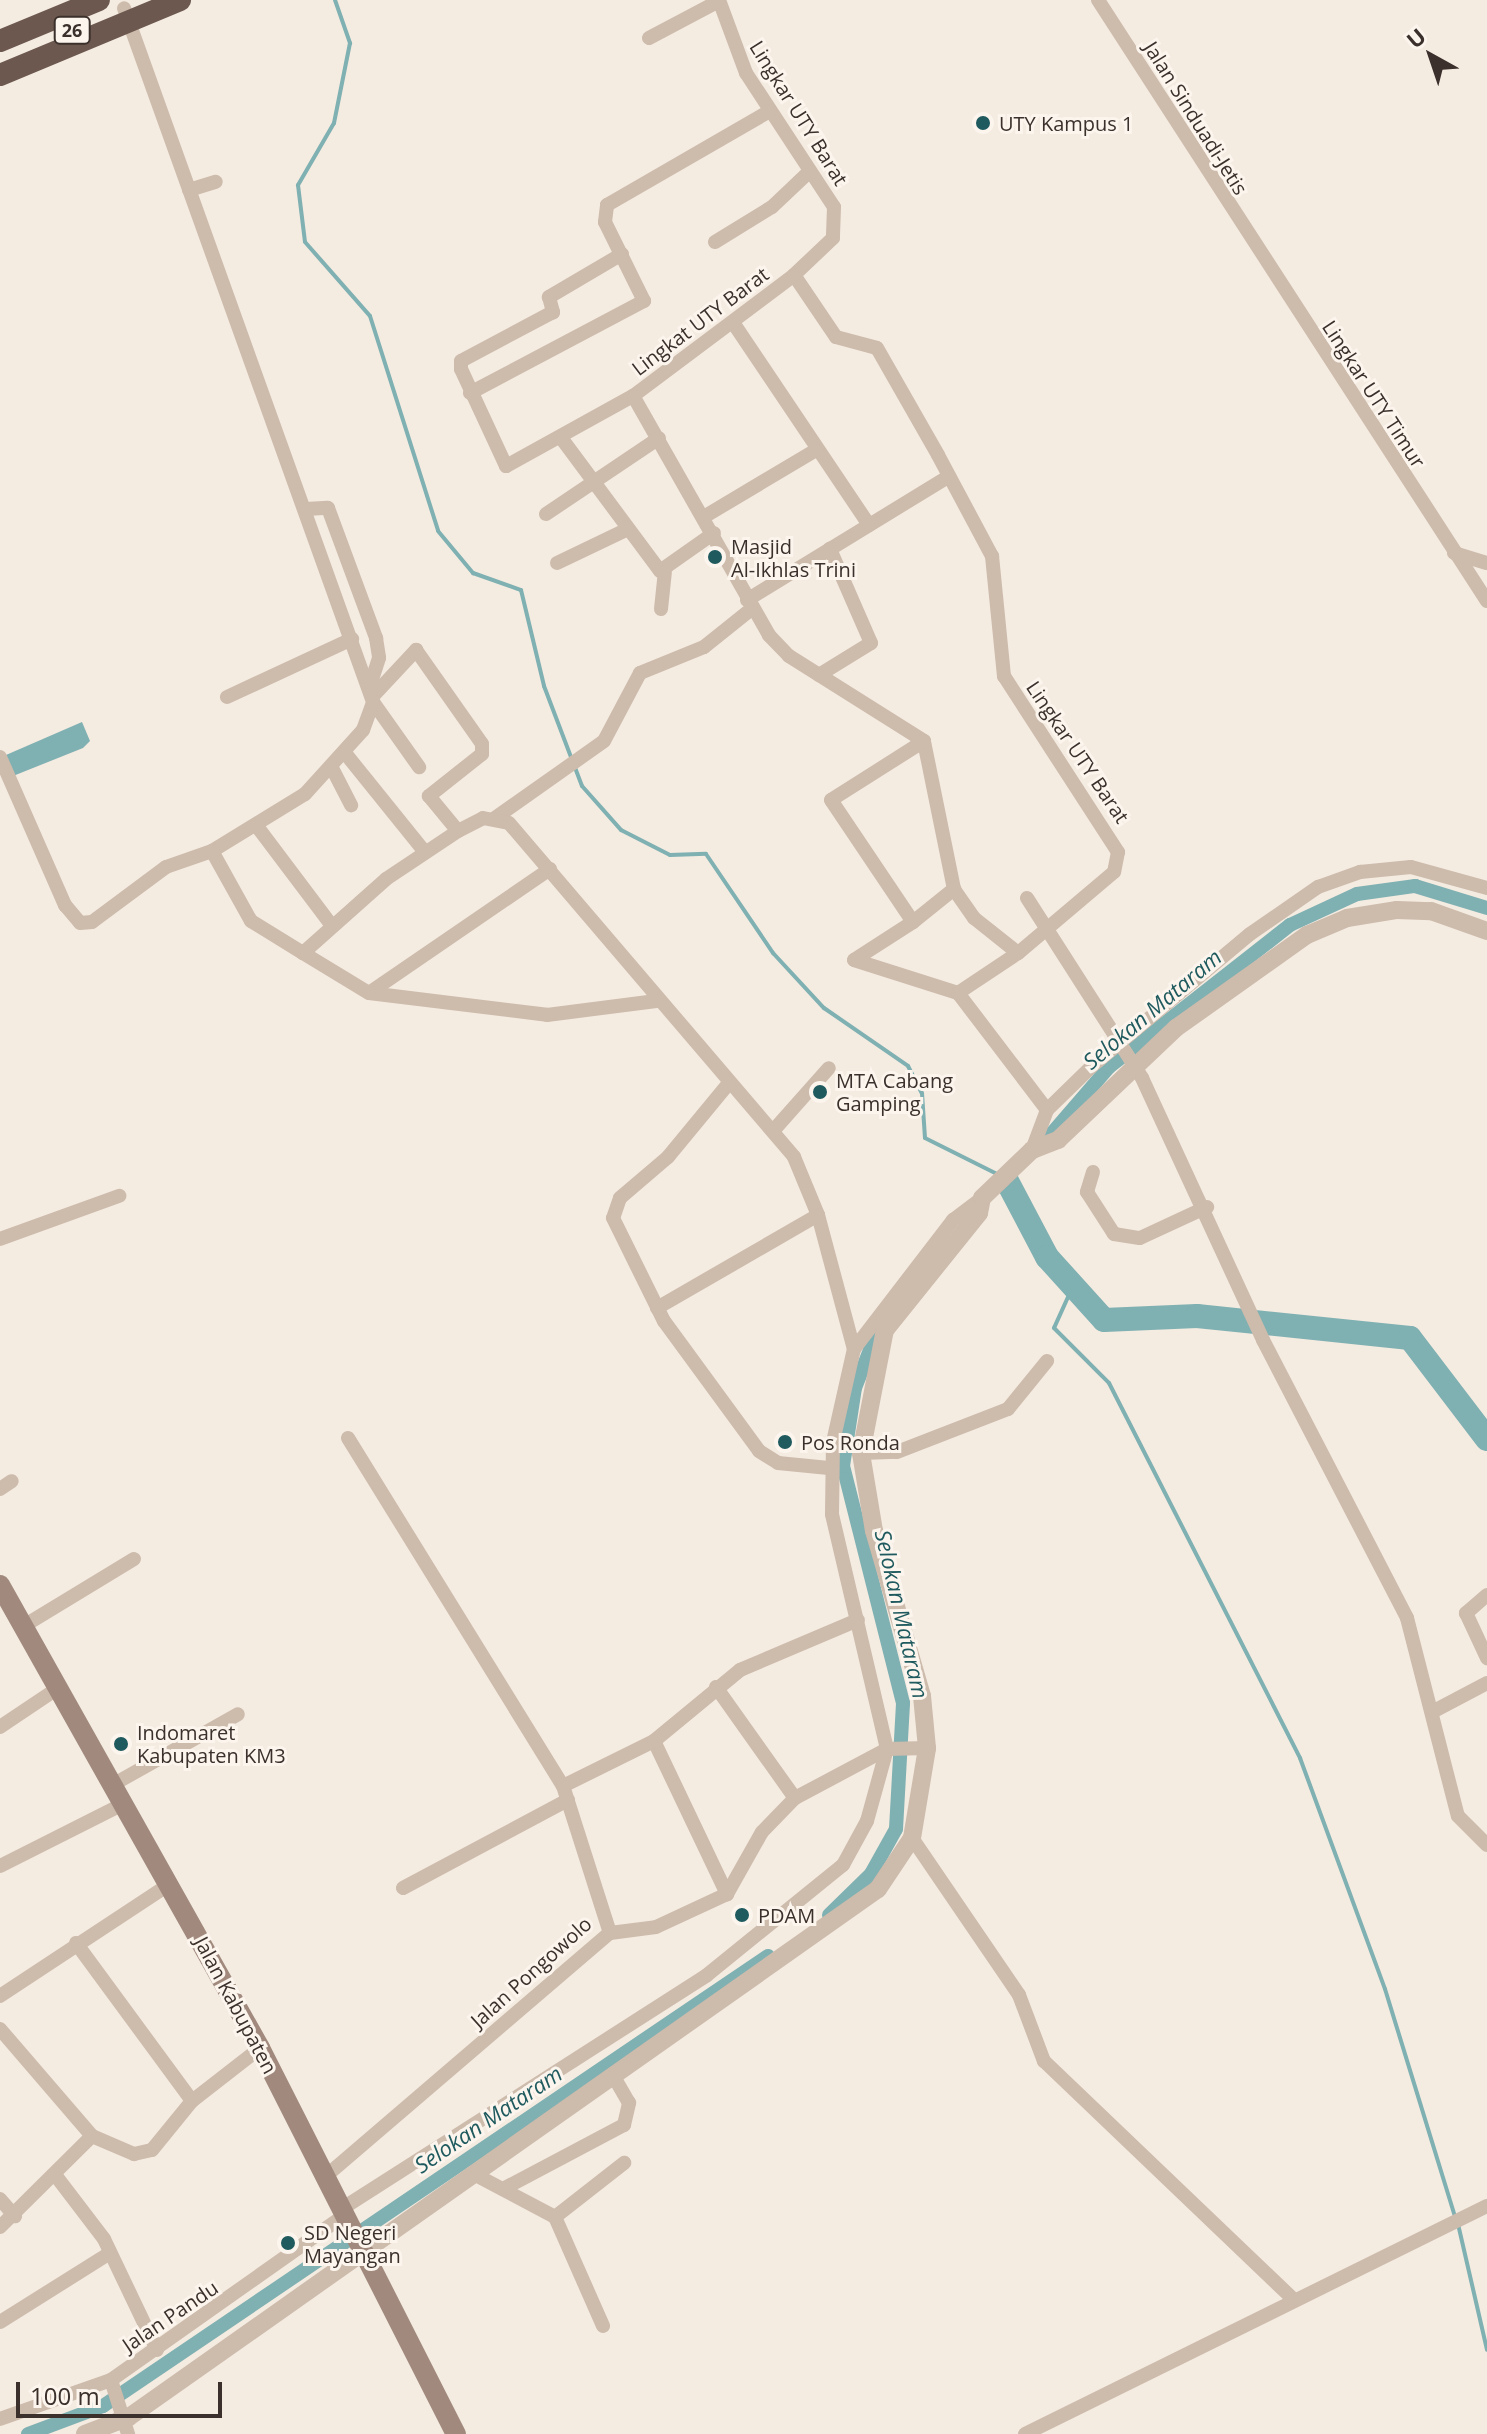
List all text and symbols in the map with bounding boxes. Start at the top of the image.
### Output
road number: 26 [52,16,92,44]
north arrow [1391,16,1471,96]
text: U [1400,21,1432,54]
street label: Lingkar UTY Barat [745,36,853,190]
street label: Jalan Sinduadi-Jetis [1139,37,1253,199]
place label: UTY Kampus 1 [999,111,1134,135]
marker: UTY Kampus 1 [974,114,992,132]
street label: Lingkat UTY Barat [627,262,773,380]
street label: Lingkar UTY Timur [1317,316,1431,472]
place label: Masjid Al-Ikhlas Trini [731,534,856,581]
marker: Masjid Al-Ikhlas Trini [706,548,724,566]
street label: Lingkar UTY Barat [1022,676,1134,828]
water label: Selokan Mataram [1077,943,1227,1075]
place label: MTA Cabang Gamping [836,1068,953,1115]
marker: MTA Cabang Gamping [811,1083,829,1101]
place label: Pos Ronda [801,1430,900,1454]
marker: Pos Ronda [776,1433,794,1451]
water label: Selokan Mataram [870,1527,934,1701]
place label: Indomaret Kabupaten KM3 [137,1720,286,1767]
marker: Indomaret Kabupaten KM3 [112,1735,130,1753]
place label: PDAM [758,1903,815,1927]
marker: PDAM [733,1906,751,1924]
street label: Jalan Pongowolo [466,1912,596,2032]
street label: Jalan Kabupaten [190,1932,282,2078]
water label: Selokan Mataram [409,2060,567,2178]
place label: SD Negeri Mayangan [304,2220,401,2267]
marker: SD Negeri Mayangan [279,2234,297,2252]
street label: Jalan Pandu [118,2275,222,2357]
scale bar [20,2366,226,2416]
text: 100 m [30,2379,100,2412]

